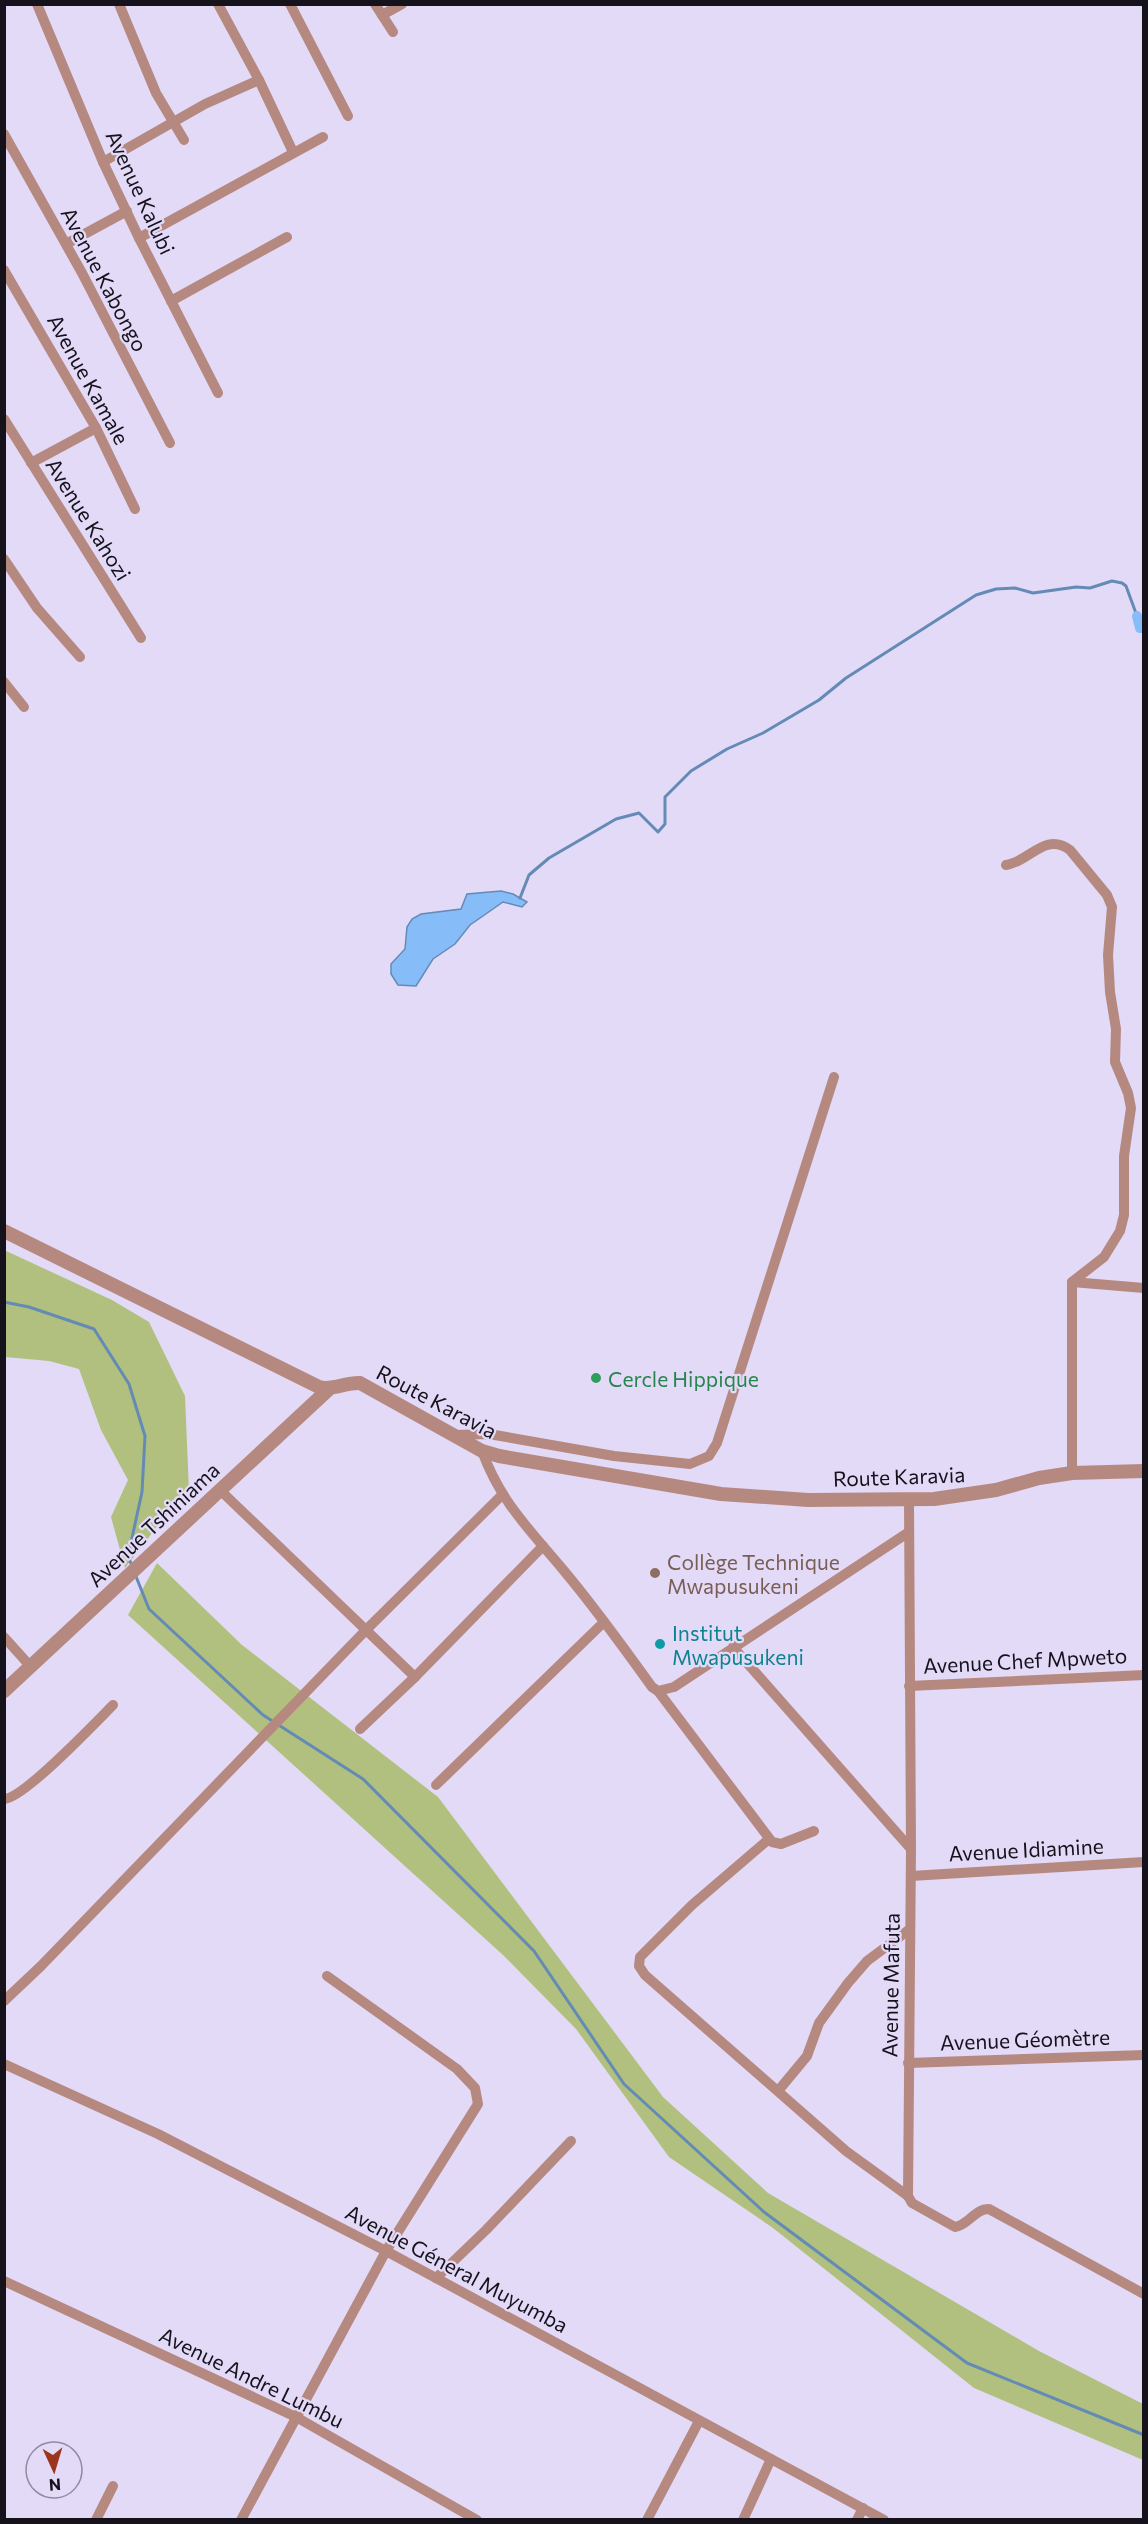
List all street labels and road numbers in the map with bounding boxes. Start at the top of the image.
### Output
street label: Avenue Kalubi [101,126,181,258]
street label: Avenue Kabongo [56,203,154,355]
street label: Avenue Kamale [43,310,135,448]
street label: Avenue Kahozi [41,453,137,585]
street label: Route Karavia [373,1359,501,1443]
street label: Avenue Tshiniama [82,1457,224,1591]
street label: Route Karavia [832,1461,966,1491]
street label: Avenue Chef Mpweto [922,1642,1128,1678]
street label: Avenue Idiamine [948,1832,1104,1866]
street label: Avenue Mafuta [876,1913,904,2057]
street label: Avenue Géomètre [940,2024,1110,2054]
street label: Avenue Géneral Muyumba [342,2199,572,2337]
street label: Avenue Andre Lumbu [156,2321,348,2433]

